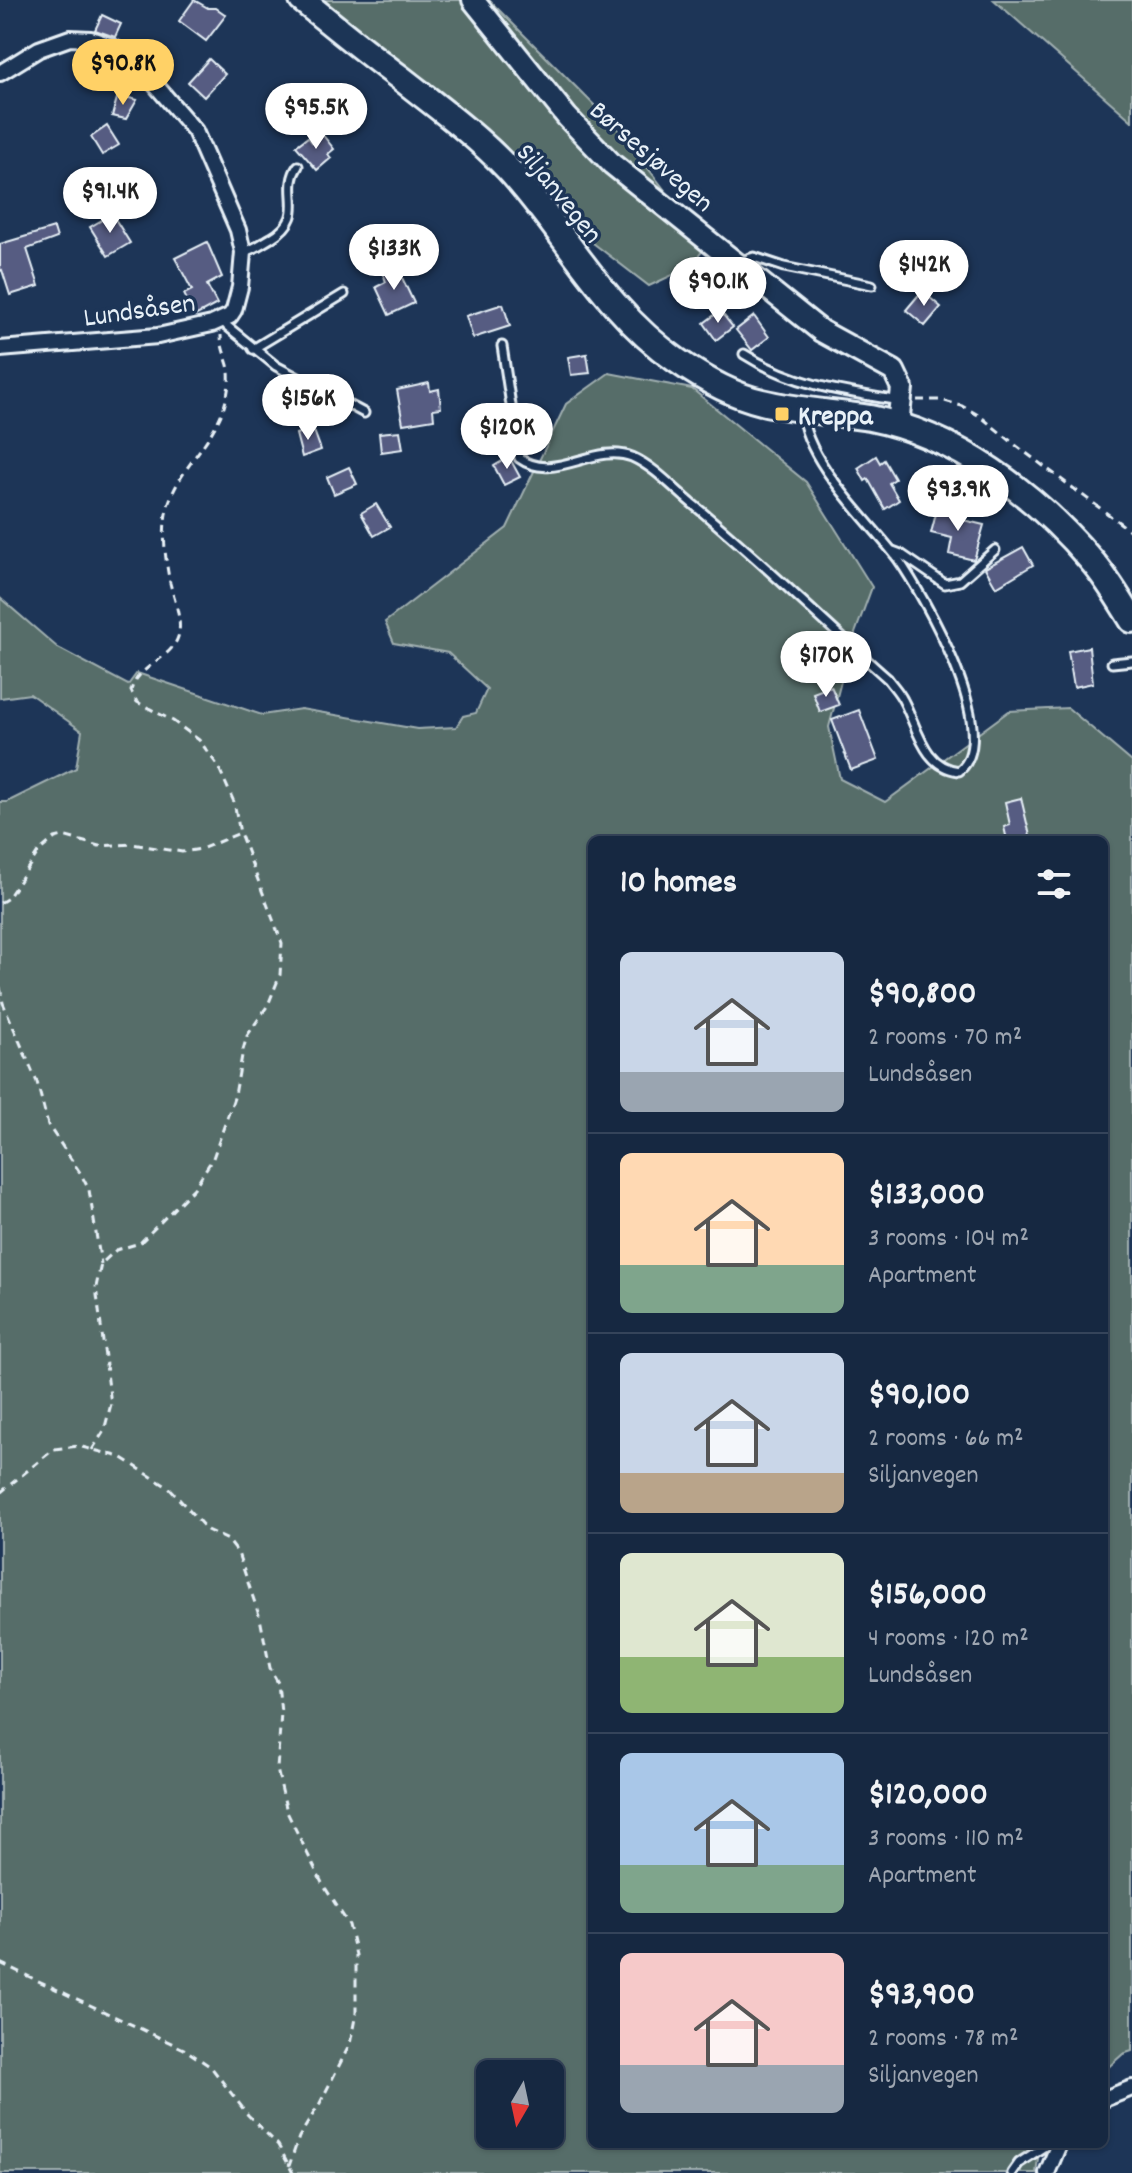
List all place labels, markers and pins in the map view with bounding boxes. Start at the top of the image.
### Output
pin: $90.8K [58,39,188,107]
pin: $95.5K [251,83,381,151]
pin: $91.4K [45,167,175,235]
pin: $133K [338,224,450,292]
pin: $142K [868,240,980,308]
pin: $90.1K [653,257,783,325]
pin: $156K [252,374,364,442]
place label: Kreppa [798,399,873,439]
pin: $120K [451,403,563,471]
marker: Kreppa [773,405,791,423]
pin: $93.9K [893,465,1023,533]
pin: $170K [770,631,882,699]

